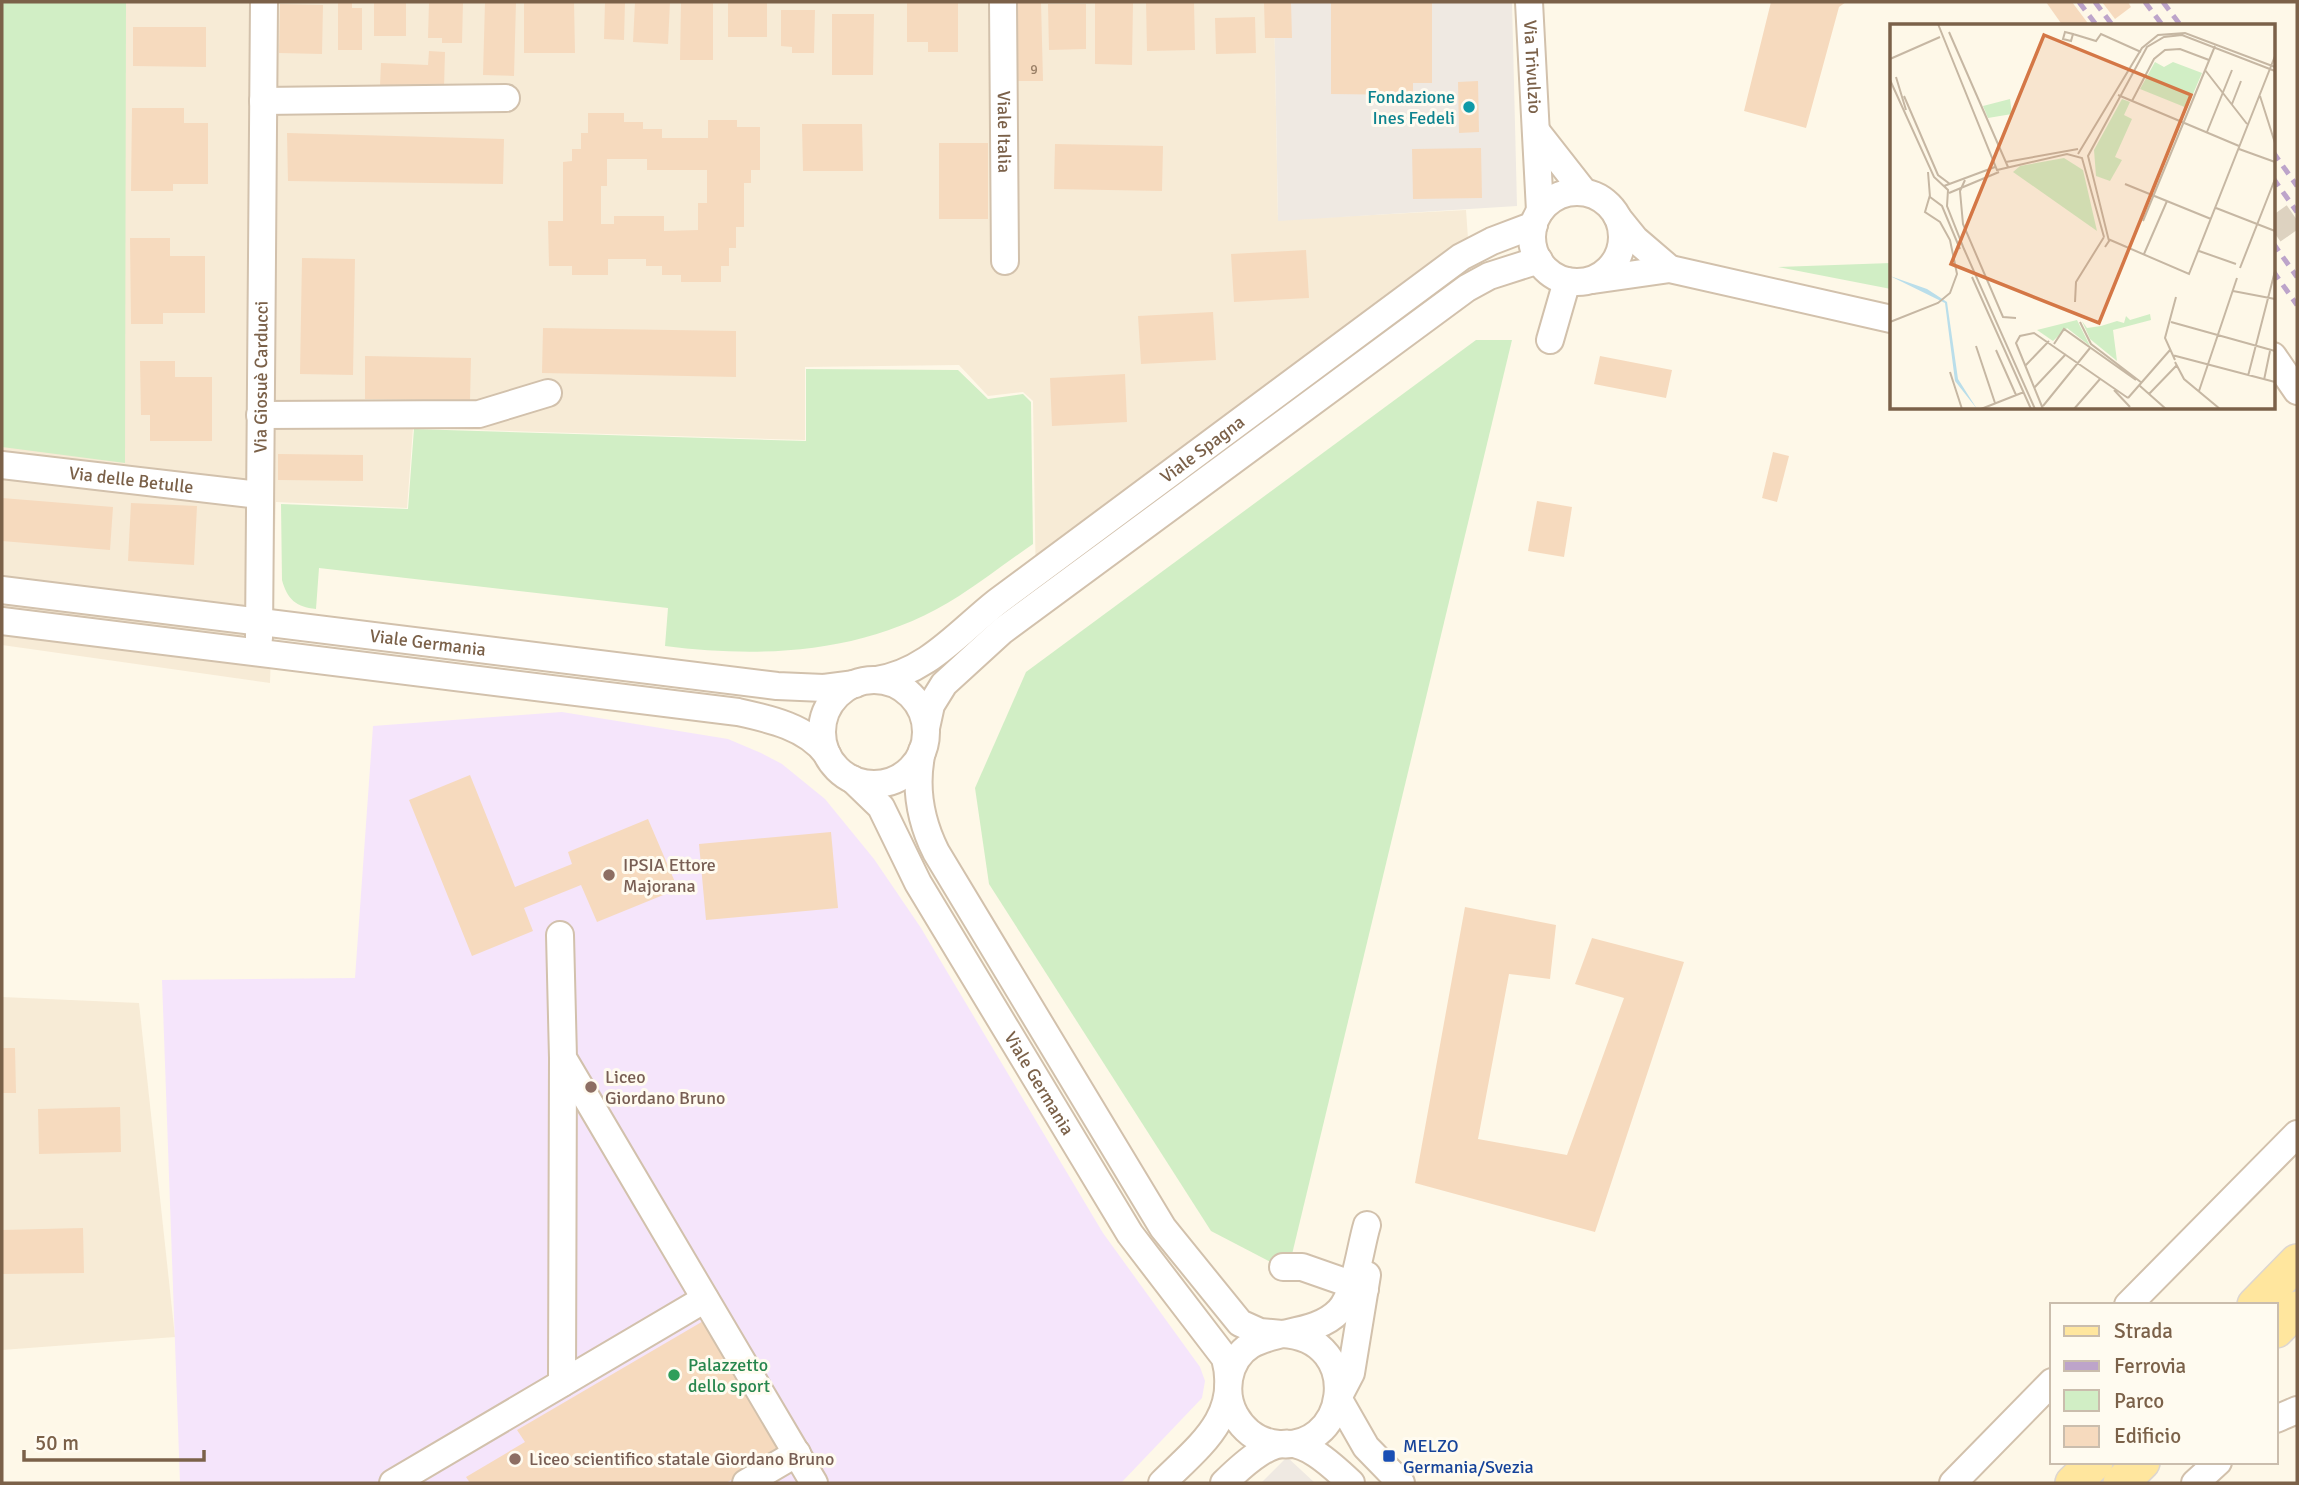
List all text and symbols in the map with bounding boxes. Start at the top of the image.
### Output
street label: Via Trivulzio [1519,19,1546,114]
inset map [1890,24,2274,410]
house number: 9 [1030,61,1038,78]
place label: Fondazione Ines Fedeli [1367,86,1455,129]
street label: Viale Italia [993,91,1015,173]
marker: Fondazione Ines Fedeli [1461,99,1477,115]
street label: Via Giosuè Carducci [249,301,273,453]
street label: Viale Spagna [1156,411,1249,488]
street label: Via delle Betulle [68,462,195,498]
street label: Viale Germania [368,625,487,661]
place label: IPSIA Ettore Majorana [623,854,716,897]
marker: IPSIA Ettore Majorana [601,867,617,883]
street label: Viale Germania [999,1028,1079,1139]
place label: Liceo Giordano Bruno [605,1066,725,1109]
marker: Liceo Giordano Bruno [583,1079,599,1095]
legend [2050,1303,2278,1464]
text: Strada [2114,1318,2173,1344]
text: Ferrovia [2114,1353,2186,1379]
place label: Palazzetto dello sport [688,1354,770,1397]
marker: Palazzetto dello sport [666,1367,682,1383]
text: Parco [2114,1388,2164,1414]
scale bar [24,1418,205,1462]
text: Edificio [2114,1423,2181,1449]
text: 50 m [35,1430,79,1456]
place label: MELZO Germania/Svezia [1403,1435,1534,1478]
place label: Liceo scientifico statale Giordano Bruno [529,1448,834,1470]
marker: MELZO Germania/Svezia [1381,1448,1397,1464]
marker: Liceo scientifico statale Giordano Bruno [507,1451,523,1467]

